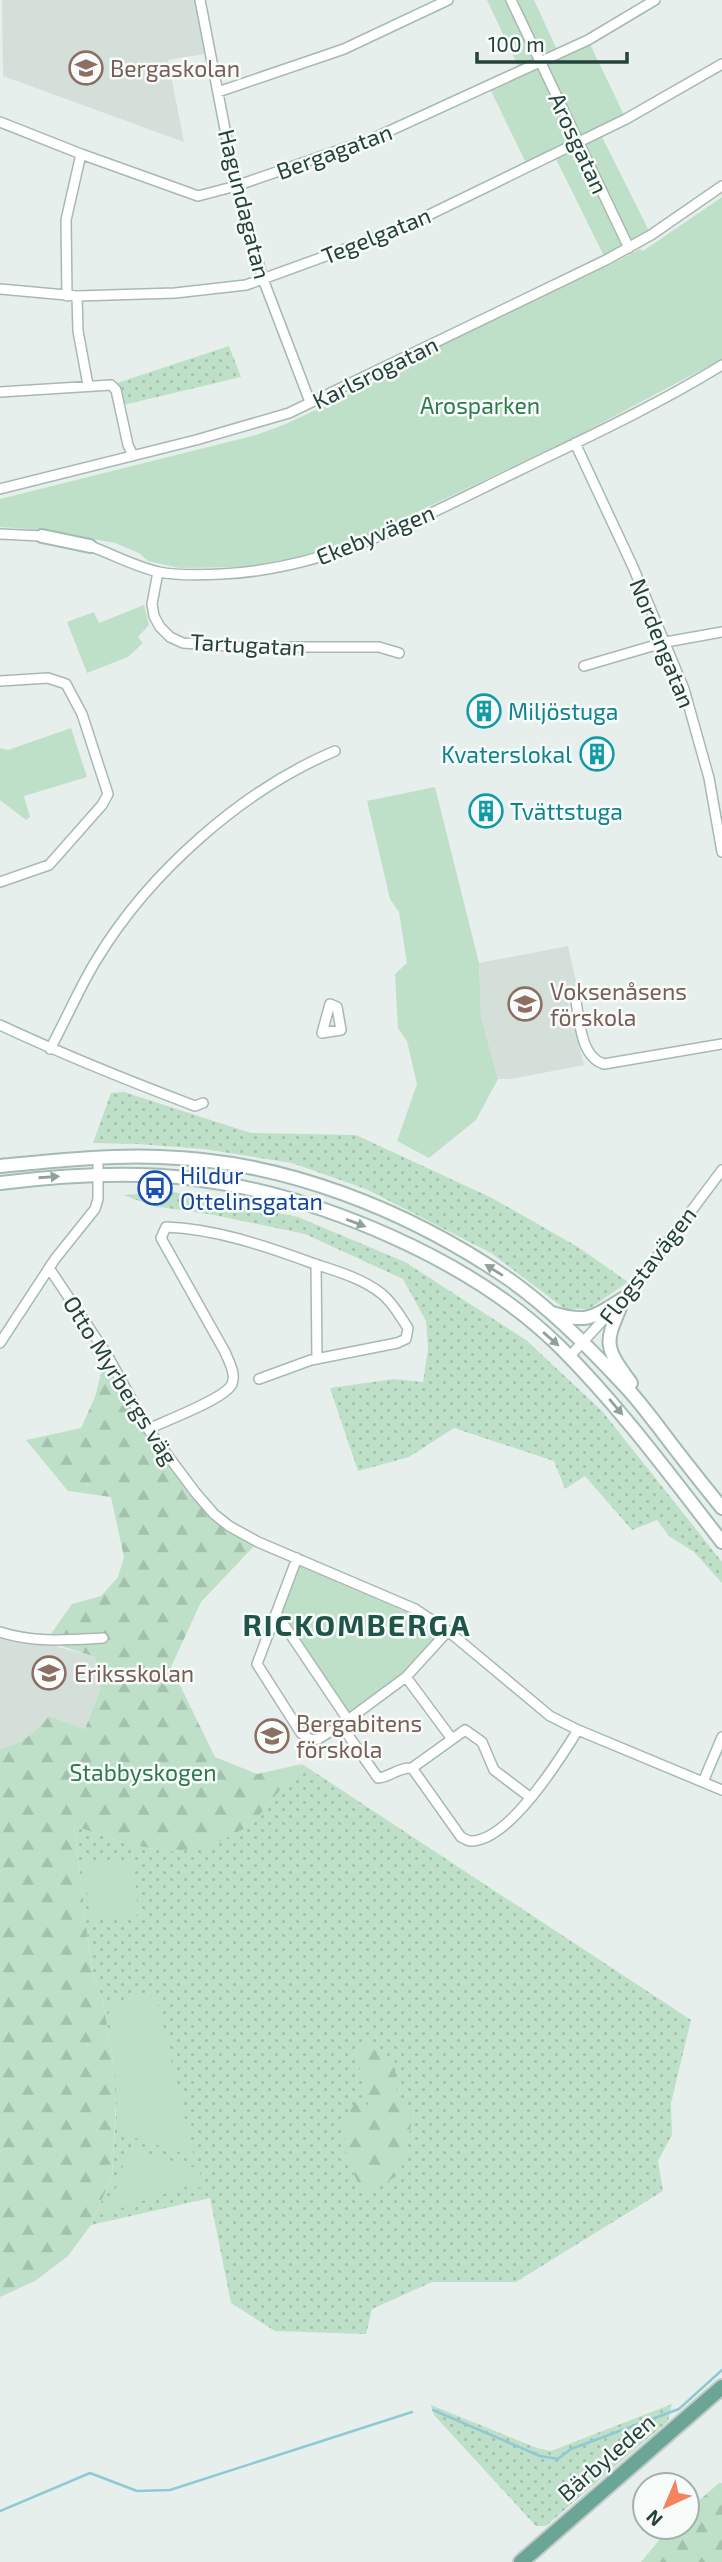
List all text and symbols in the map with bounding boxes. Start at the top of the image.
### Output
scale bar [477,21,628,65]
text: 100 m [488,31,545,56]
school or university icon: Bergaskolan [67,49,105,87]
place label: Bergaskolan [110,54,240,82]
street label: Arosgatan [543,88,615,198]
street label: Bergagatan [272,117,396,185]
street label: Hagundagatan [213,126,277,282]
street label: Tegelgatan [317,200,435,270]
street label: Karlsrogatan [308,330,442,414]
park label: Arosparken [420,391,540,419]
street label: Ekebyvägen [312,498,438,570]
street label: Nordengatan [624,574,702,712]
street label: Tartugatan [190,627,306,661]
building icon: Miljöstuga [465,692,503,730]
place label: Miljöstuga [508,697,618,725]
building icon: Kvaterslokal [578,735,616,773]
place label: Kvaterslokal [441,740,572,768]
building icon: Tvättstuga [467,792,505,830]
place label: Tvättstuga [510,797,623,825]
place label: Voksenåsens förskola [550,977,687,1031]
school or university icon: Voksenåsens förskola [506,985,544,1023]
place label: Hildur Ottelinsgatan [180,1161,323,1215]
bus stop icon: Hildur Ottelinsgatan [136,1169,174,1207]
one-way arrow [39,1172,61,1183]
street label: Flogstavägen [592,1201,702,1329]
one-way arrow [346,1218,367,1229]
one-way arrow [484,1264,504,1277]
street label: Otto Myrbergs väg [58,1290,184,1470]
one-way arrow [542,1331,559,1346]
one-way arrow [608,1399,623,1416]
district label: RICKOMBERGA [242,1606,472,1642]
school or university icon: Eriksskolan [30,1654,68,1692]
place label: Eriksskolan [74,1659,194,1687]
place label: Bergabitens förskola [296,1709,422,1763]
school or university icon: Bergabitens förskola [253,1717,291,1755]
park label: Stabbyskogen [70,1758,217,1786]
street label: Bärbyleden [552,2407,660,2507]
north arrow [631,2471,701,2541]
text: N [641,2506,667,2532]

